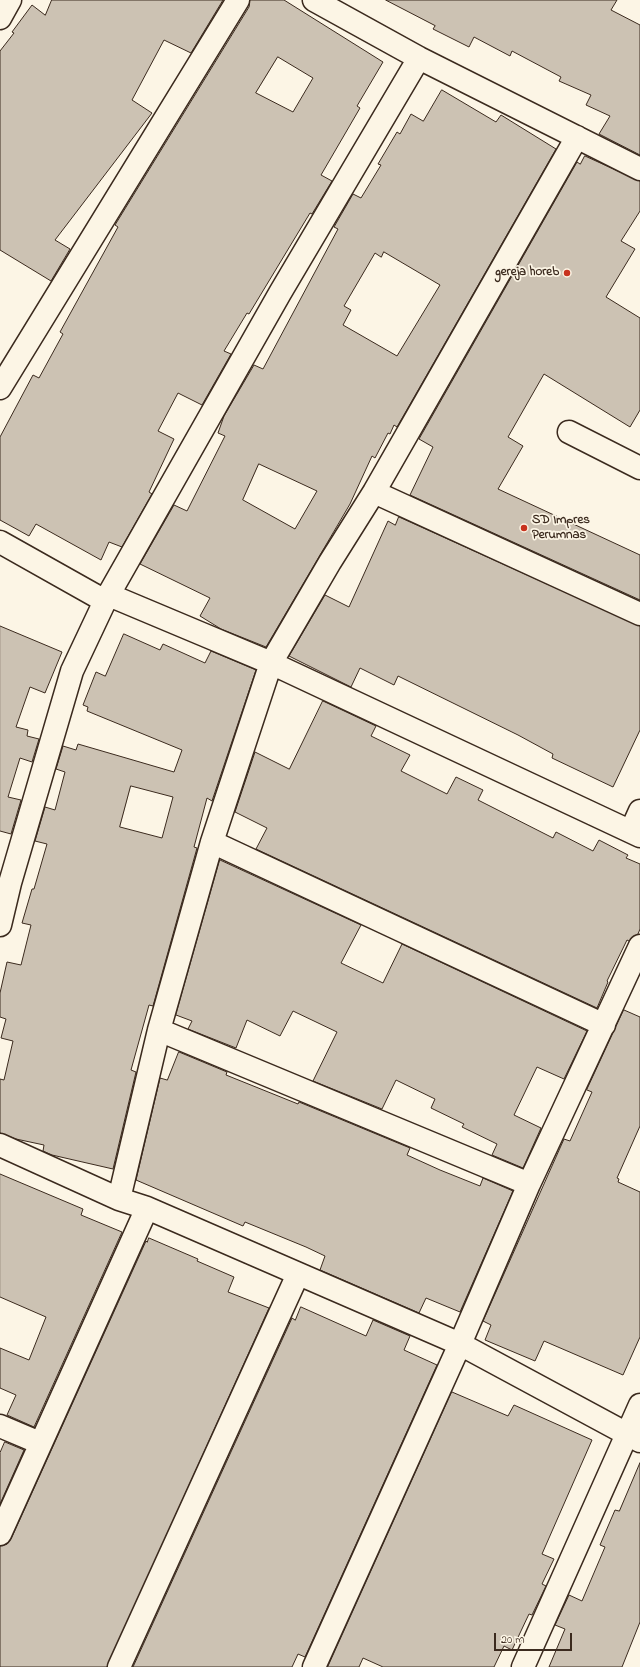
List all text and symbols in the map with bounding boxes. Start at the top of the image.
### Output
place label: gereja horeb [495,265,559,281]
marker: gereja horeb [562,268,572,278]
place label: SD Impres Perumnas [532,513,590,544]
marker: SD Impres Perumnas [519,523,529,533]
scale bar [496,1625,574,1651]
text: 20 m [501,1631,524,1649]

